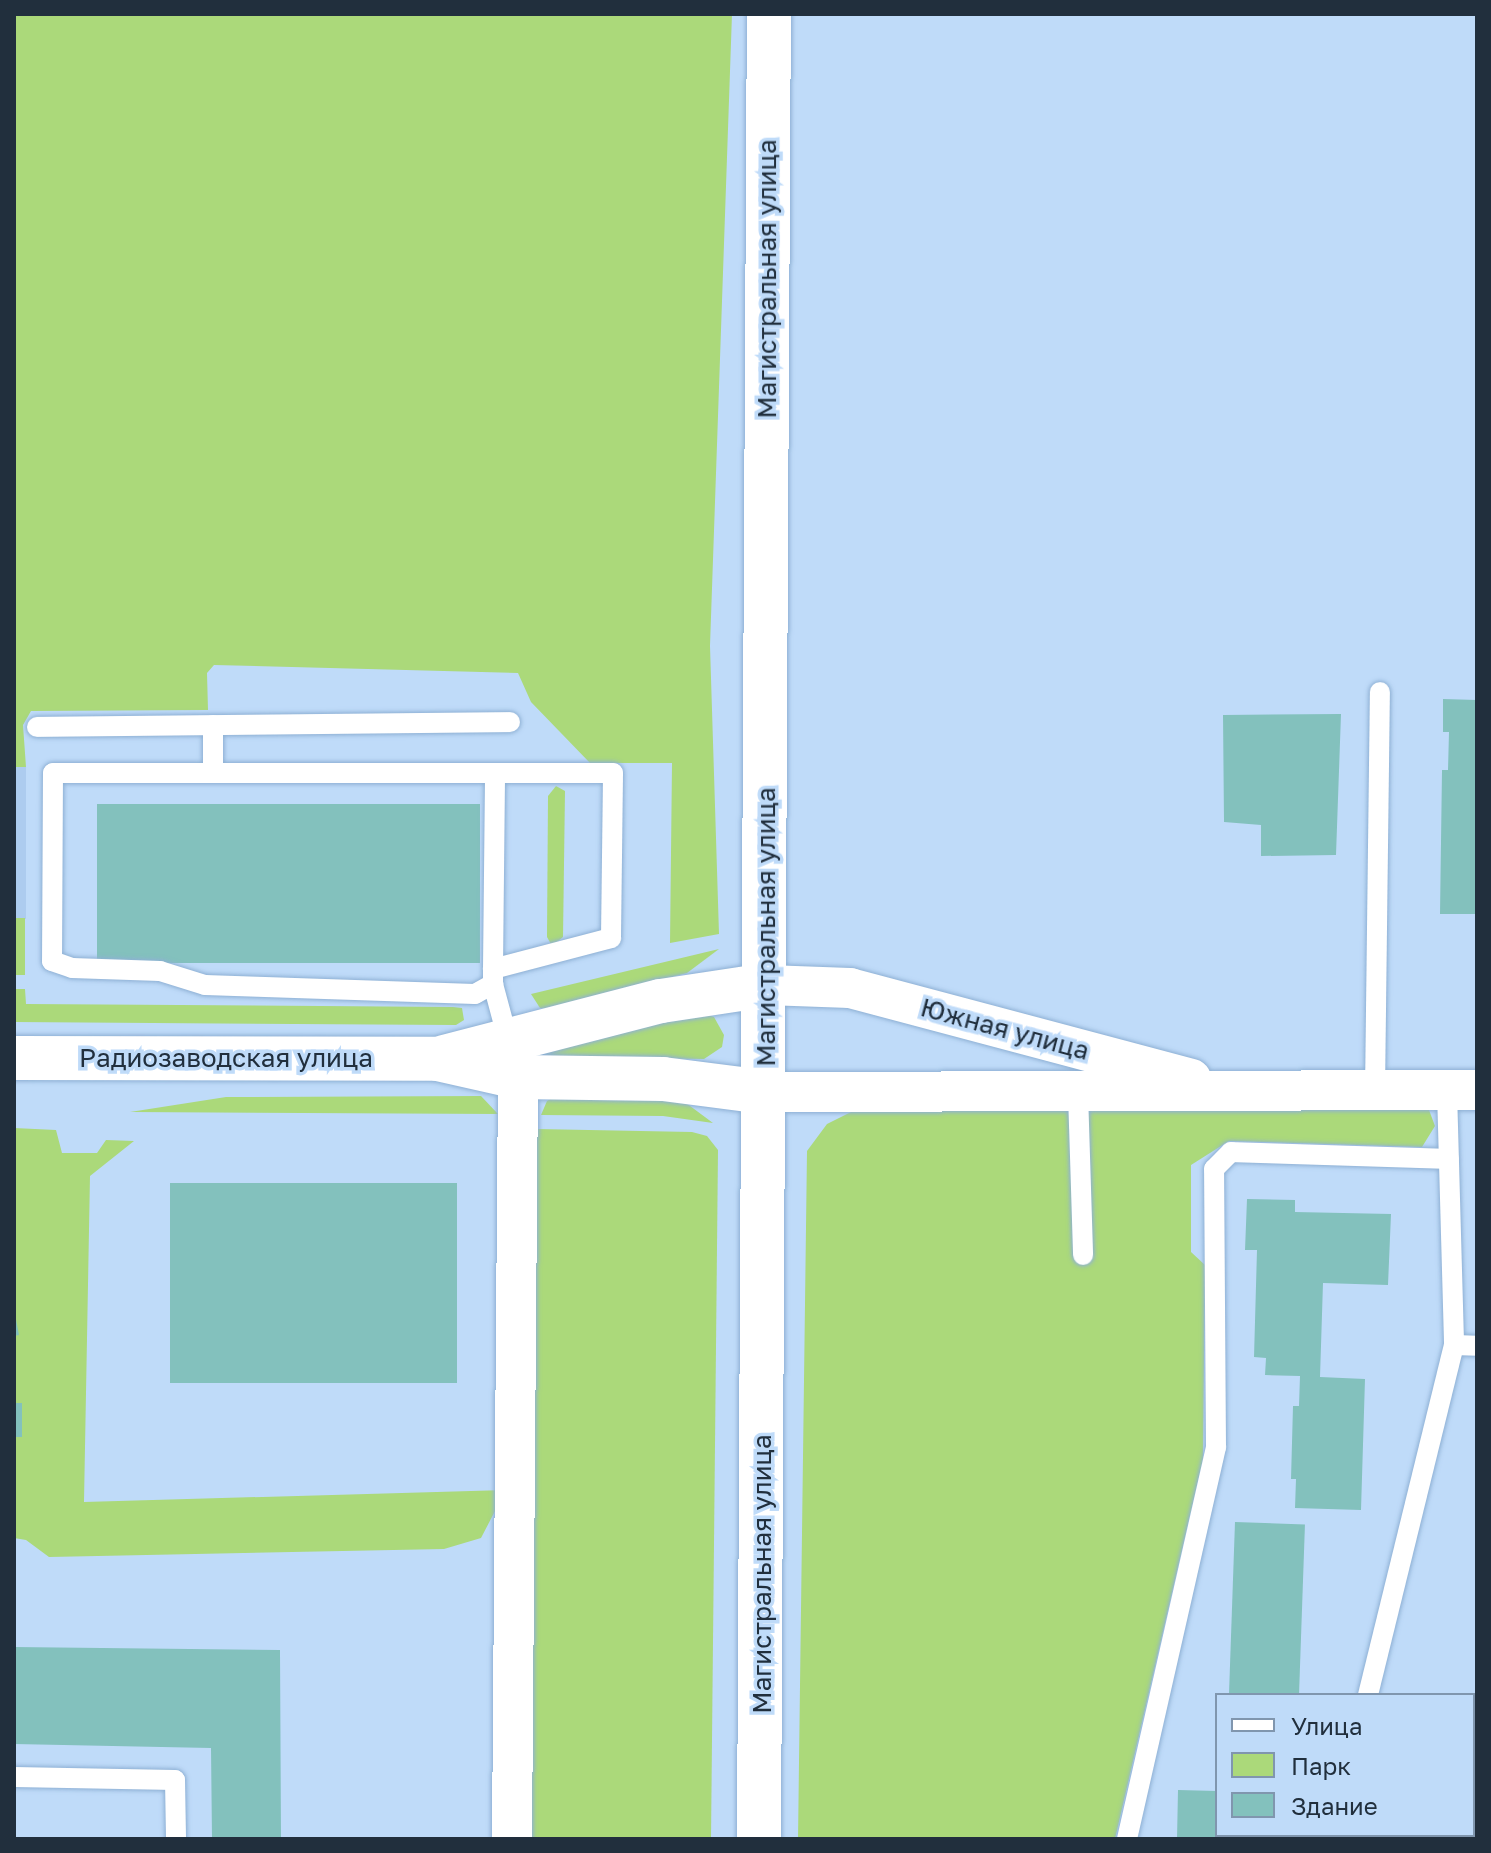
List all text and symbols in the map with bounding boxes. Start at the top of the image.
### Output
street label: Магистральная улица [751,139,783,419]
street label: Магистральная улица [750,787,782,1067]
street label: Южная улица [917,992,1093,1066]
street label: Радиозаводская улица [79,1042,373,1074]
street label: Магистральная улица [746,1434,778,1714]
legend [1215,1693,1475,1837]
text: Улица [1291,1711,1363,1740]
text: Парк [1291,1751,1351,1780]
text: Здание [1291,1791,1378,1820]

